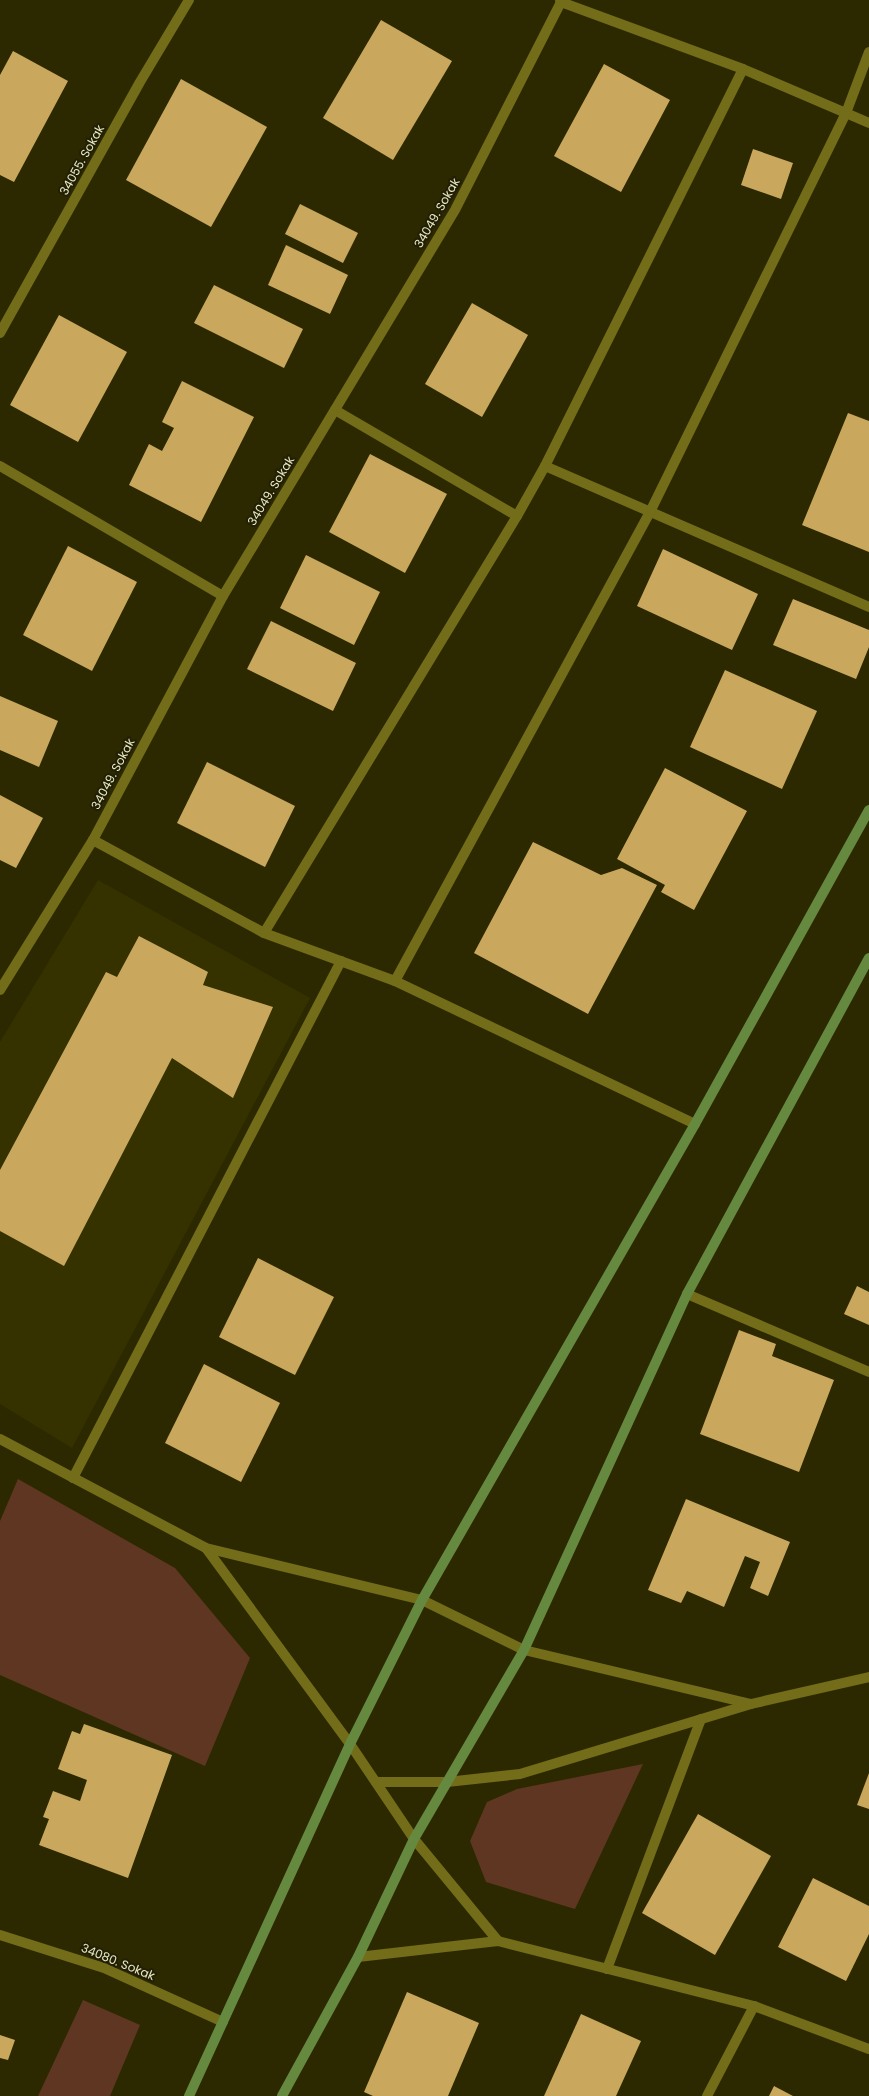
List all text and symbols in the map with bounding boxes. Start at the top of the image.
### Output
street label: 34055. Sokak [55,121,108,198]
street label: 34049. Sokak [410,174,464,251]
street label: 34049. Sokak [243,452,298,529]
street label: 34049. Sokak [87,735,139,812]
street label: 34080. Sokak [79,1939,158,1984]

